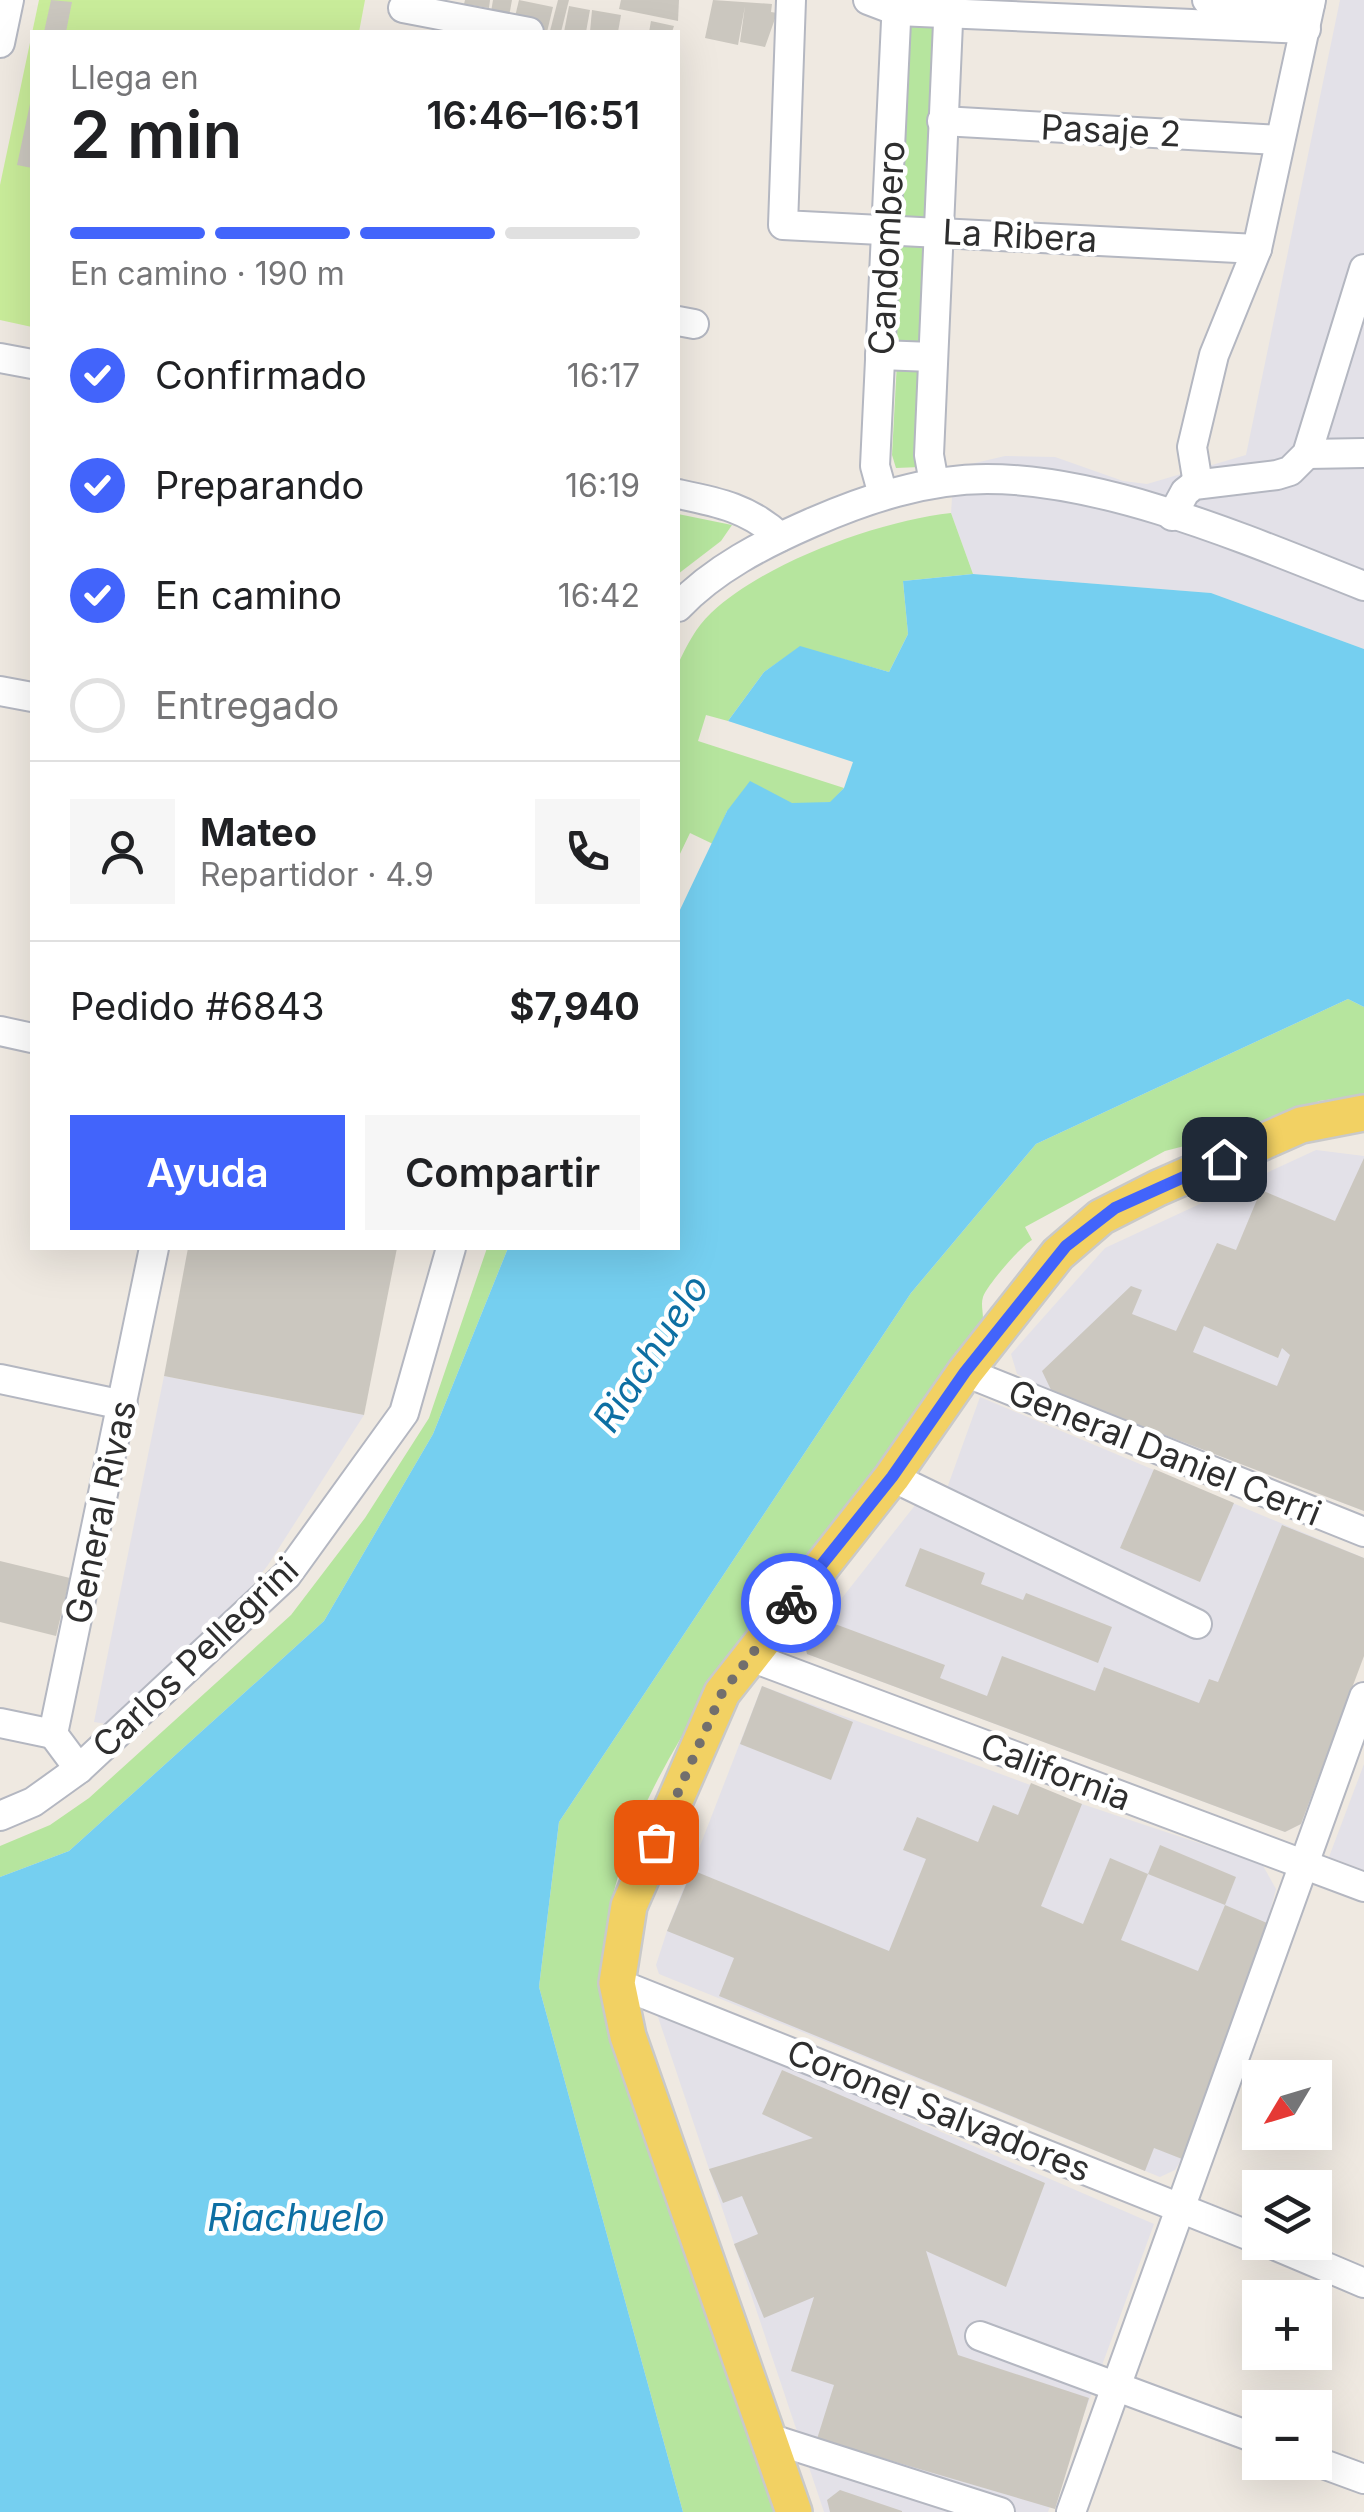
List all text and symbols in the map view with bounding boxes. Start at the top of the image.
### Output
text: Llega en [70,58,199,97]
text: 16:46–16:51 [426,92,640,138]
text: 2 min [70,95,242,174]
street label: Pasaje 2 [1040,105,1182,155]
street label: Candombero [859,140,913,356]
street label: La Ribera [942,210,1098,260]
text: En camino · 190 m [70,254,345,293]
icon: check [70,348,125,403]
text: Confirmado [155,352,367,398]
text: 16:17 [567,356,640,395]
icon: check [70,458,125,513]
text: Preparando [155,462,364,508]
text: 16:19 [565,466,640,505]
icon: check [70,568,125,623]
text: En camino [155,572,342,618]
text: 16:42 [558,576,640,615]
text: Entregado [155,682,339,728]
button: person [70,799,175,904]
button: phone [535,799,640,904]
text: Mateo [200,809,317,855]
text: Repartidor · 4.9 [200,855,434,894]
text: Pedido #6843 [70,983,325,1029]
text: $7,940 [510,983,640,1029]
button: Ayuda [70,1115,345,1230]
button: Compartir [365,1115,640,1230]
pin [1182,1117,1267,1202]
icon: home [1197,1132,1252,1187]
water label: Riachuelo [582,1266,718,1440]
street label: General Daniel Cerri [1003,1370,1327,1534]
street label: General Rivas [56,1396,144,1628]
street label: Carlos Pellegrini [83,1548,307,1766]
courier [741,1553,841,1653]
icon: bike [764,1576,819,1631]
street label: California [975,1723,1137,1819]
pin [614,1800,699,1885]
icon: bag [629,1815,684,1870]
street label: Coronel Salvadores [781,2030,1097,2190]
north arrow [1242,2060,1332,2150]
map controls [1242,2060,1332,2480]
button: layers [1242,2170,1332,2260]
water label: Riachuelo [207,2194,385,2240]
button: + [1242,2280,1332,2370]
button: − [1242,2390,1332,2480]

